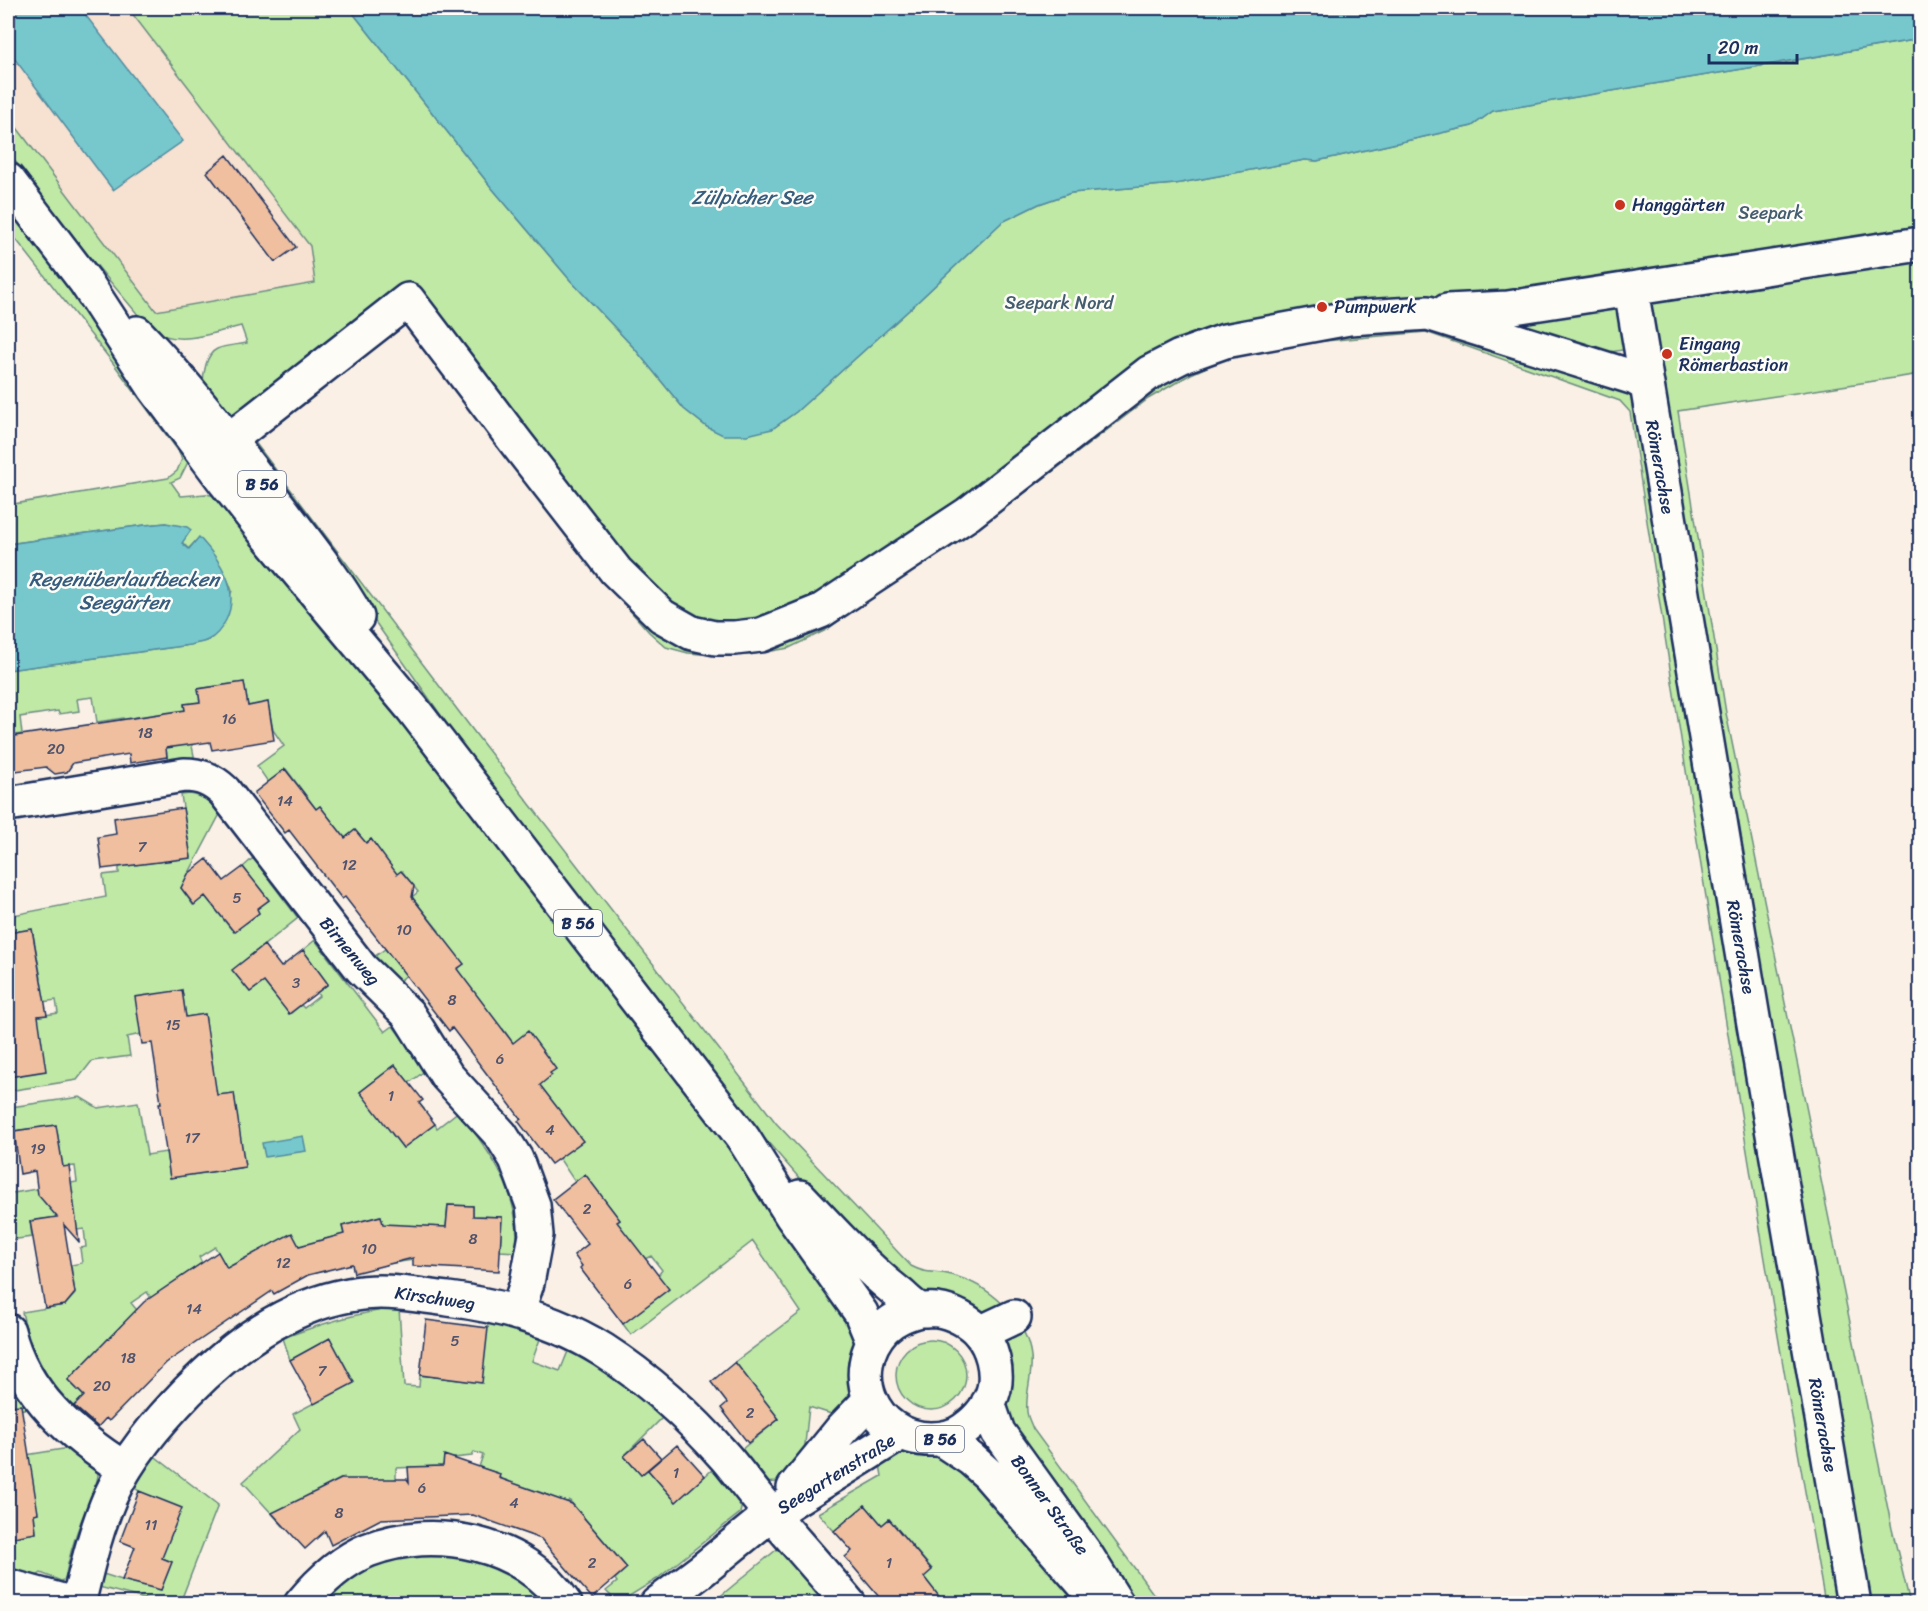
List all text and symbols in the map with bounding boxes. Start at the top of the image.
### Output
scale bar [1709,27,1798,65]
text: 20 m [1718,32,1758,64]
water label: Zülpicher See [692,180,814,215]
place label: Hanggärten [1632,189,1725,221]
park label: Seepark [1738,197,1804,229]
marker: Hanggärten [1613,198,1627,212]
park label: Seepark Nord [1005,287,1115,319]
place label: Pumpwerk [1334,291,1417,323]
marker: Pumpwerk [1315,300,1329,314]
place label: Eingang Römerbastion [1679,328,1788,381]
marker: Eingang Römerbastion [1660,347,1674,361]
street label: Römerachse [1636,417,1684,517]
road number: B 56 [238,471,286,497]
water label: Regenüberlaufbecken Seegärten [29,562,221,620]
house number: 16 [222,706,236,732]
house number: 18 [137,720,153,746]
house number: 20 [47,736,65,762]
house number: 14 [277,788,293,814]
house number: 7 [138,834,148,860]
house number: 12 [341,852,357,878]
house number: 5 [232,885,242,911]
street label: Römerachse [1717,897,1765,997]
street label: Birnenweg [311,909,389,993]
road number: B 56 [554,910,602,936]
house number: 10 [396,917,412,943]
house number: 3 [292,970,300,996]
house number: 8 [447,987,457,1013]
house number: 15 [165,1012,181,1038]
house number: 6 [496,1046,504,1072]
house number: 1 [388,1083,394,1109]
house number: 4 [545,1117,555,1143]
house number: 17 [184,1125,201,1151]
house number: 19 [30,1136,46,1162]
house number: 2 [583,1196,592,1222]
house number: 8 [468,1226,478,1252]
house number: 10 [361,1236,377,1262]
house number: 12 [275,1250,291,1276]
house number: 6 [624,1271,632,1297]
street label: Kirschweg [393,1277,477,1319]
house number: 14 [186,1296,202,1322]
house number: 5 [450,1328,460,1354]
house number: 18 [120,1345,136,1371]
house number: 7 [318,1358,328,1384]
house number: 20 [93,1373,111,1399]
street label: Römerachse [1799,1375,1847,1475]
house number: 2 [746,1400,755,1426]
street label: Seegartenstraße [770,1425,902,1523]
road number: B 56 [916,1426,964,1452]
street label: Bonner Straße [1002,1448,1098,1562]
house number: 1 [673,1460,679,1486]
house number: 6 [418,1475,426,1501]
house number: 4 [509,1490,519,1516]
house number: 8 [334,1500,344,1526]
house number: 11 [145,1512,157,1538]
house number: 2 [588,1550,597,1576]
house number: 1 [886,1550,892,1576]

